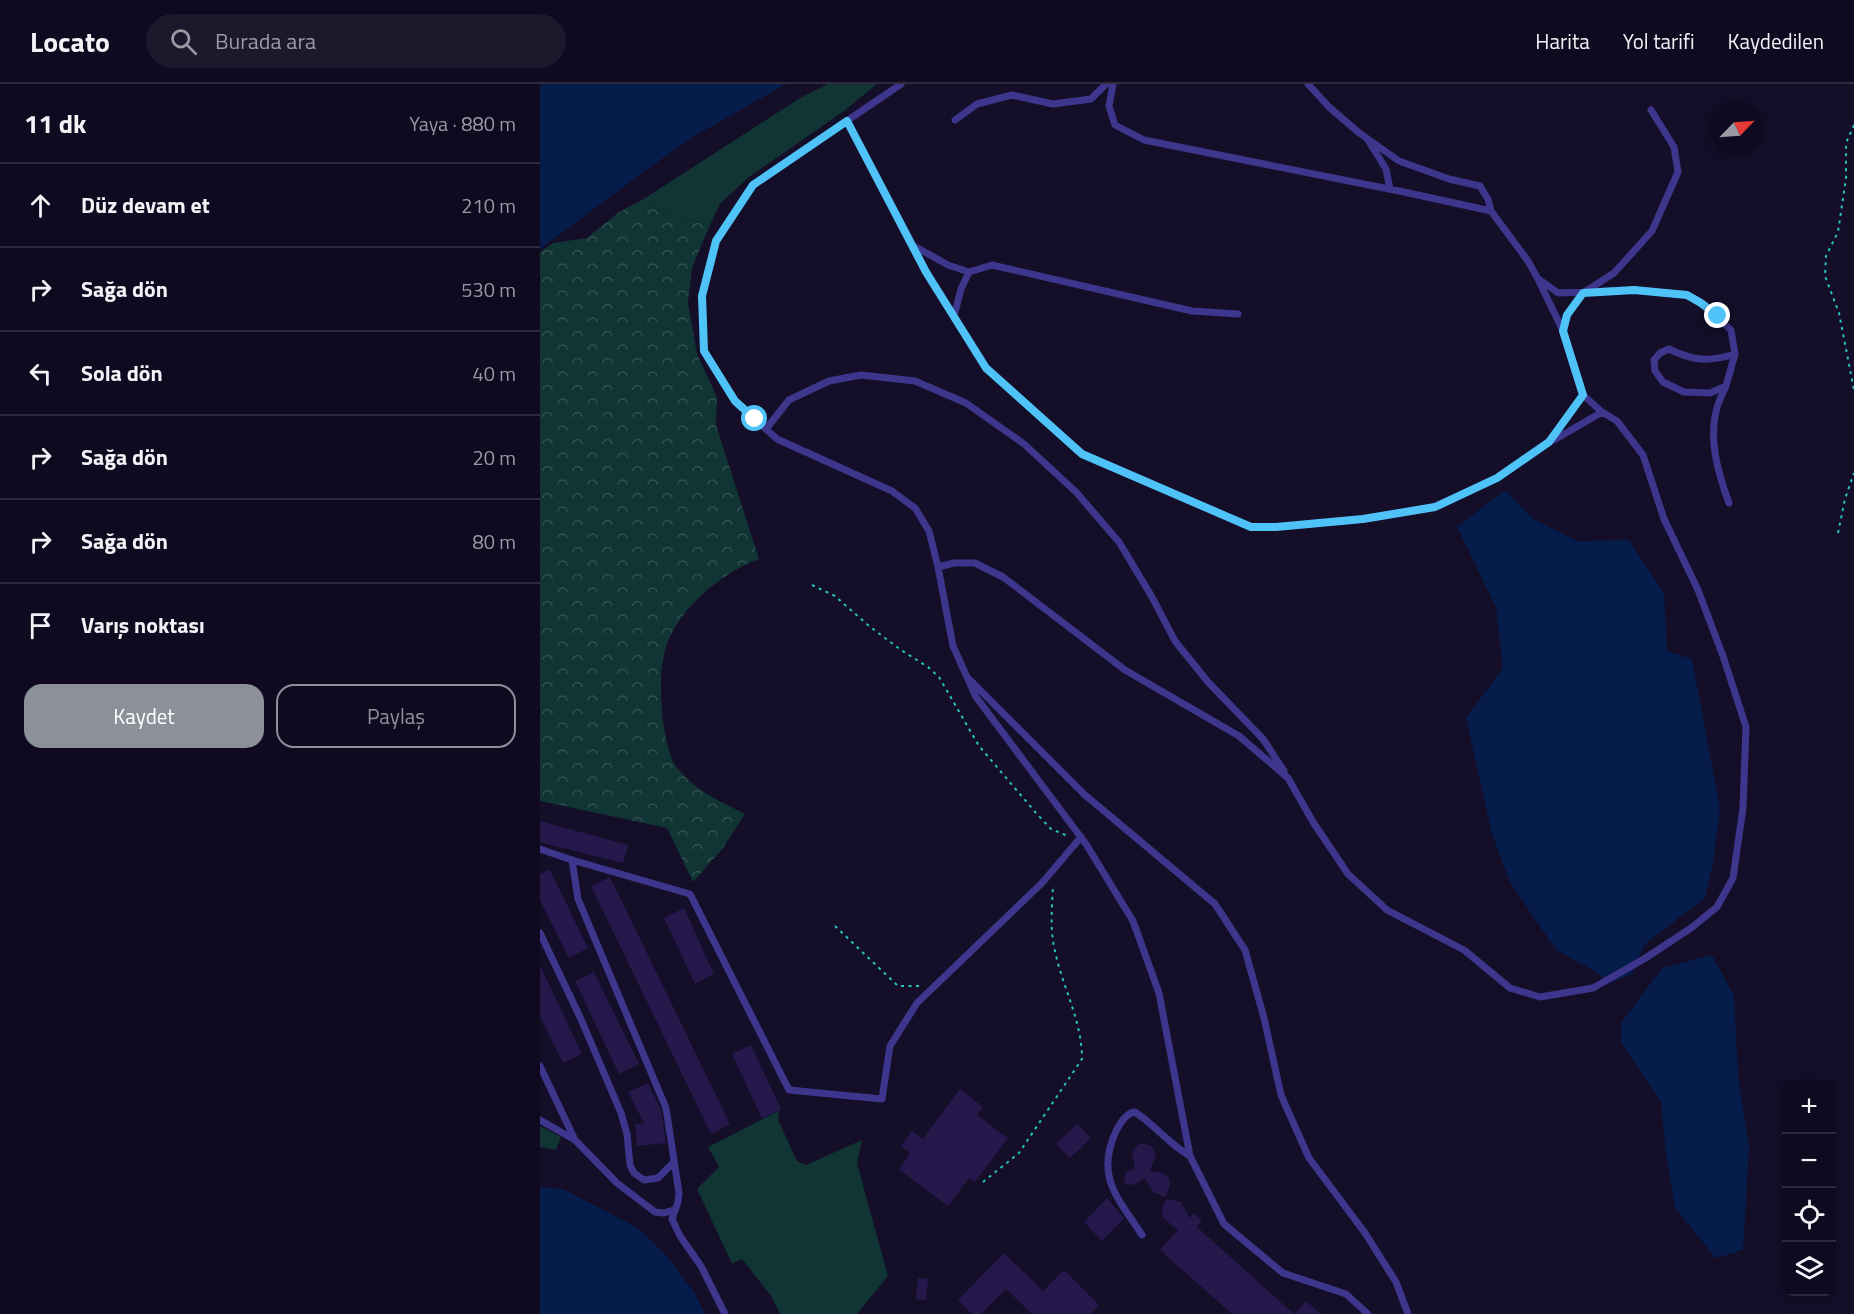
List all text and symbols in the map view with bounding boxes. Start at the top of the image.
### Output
search box [146,14,566,68]
text: Locato [30,20,110,63]
text: Burada ara [215,24,316,58]
icon: search [167,25,200,58]
text: Harita [1535,25,1590,57]
text: Yol tarifi [1623,25,1695,57]
text: Kaydedilen [1728,25,1824,57]
north arrow [1710,102,1764,156]
text: 11 dk [24,104,87,143]
text: Yaya · 880 m [409,108,516,139]
text: Düz devam et [81,188,210,222]
icon: ahead [24,189,57,222]
text: 210 m [461,190,516,221]
text: Sağa dön [81,272,168,306]
icon: right [24,273,57,306]
text: 530 m [461,274,516,305]
route end [1704,302,1730,328]
text: Sola dön [81,356,163,390]
icon: left [24,357,57,390]
text: 40 m [472,358,516,389]
route start [741,405,767,431]
text: Sağa dön [81,440,168,474]
icon: right [24,441,57,474]
text: 20 m [472,442,516,473]
text: Sağa dön [81,524,168,558]
icon: right [24,525,57,558]
text: 80 m [472,526,516,557]
text: Varış noktası [81,608,205,642]
icon: arrive [24,609,57,642]
button: Kaydet [24,684,264,748]
button: Paylaş [276,684,516,748]
map controls [1782,1080,1836,1296]
button: + [1782,1080,1836,1134]
button: − [1782,1134,1836,1188]
button: locate [1782,1188,1836,1242]
button: layers [1782,1242,1836,1296]

